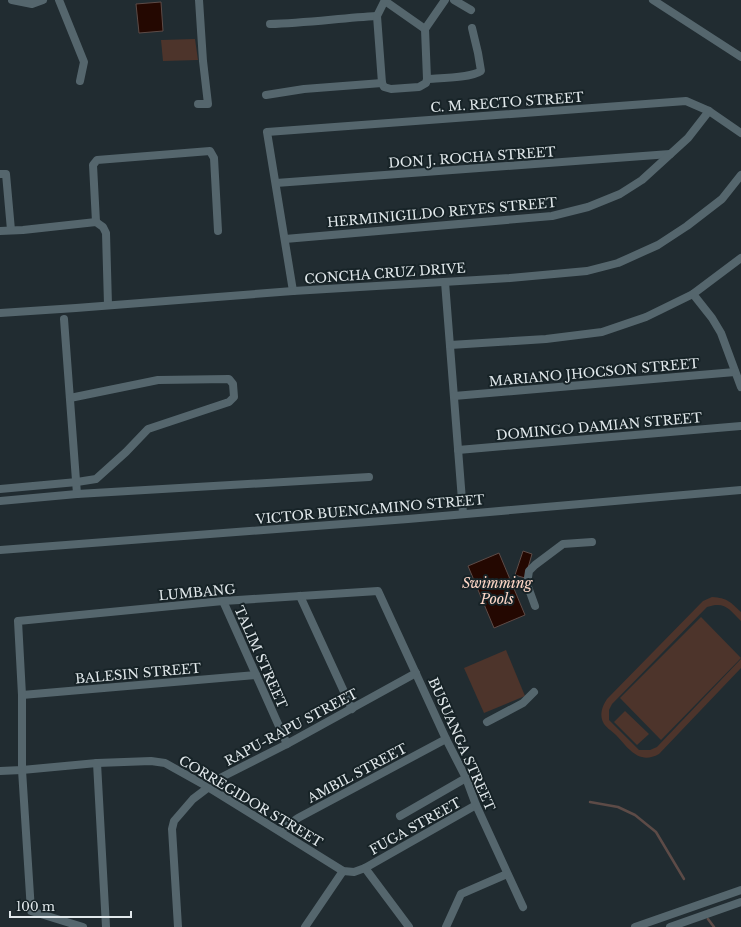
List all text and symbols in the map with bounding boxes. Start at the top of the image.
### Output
street label: C. M. RECTO STREET [430,89,585,116]
street label: DON J. ROCHA STREET [388,143,557,172]
street label: HERMINIGILDO REYES STREET [326,194,558,231]
street label: CONCHA CRUZ DRIVE [304,259,466,288]
street label: MARIANO JHOCSON STREET [488,355,701,390]
street label: DOMINGO DAMIAN STREET [495,409,703,444]
street label: VICTOR BUENCAMINO STREET [254,491,486,528]
water label: Swimming Pools [462,574,533,608]
street label: LUMBANG [158,581,236,604]
street label: TALIM STREET [230,603,291,712]
street label: BALESIN STREET [74,659,202,687]
street label: BUSUANGA STREET [424,675,499,814]
street label: RAPU-RAPU STREET [222,685,361,770]
street label: AMBIL STREET [304,740,411,807]
street label: CORREGIDOR STREET [176,752,326,851]
street label: FUGA STREET [366,794,465,859]
scale bar [10,893,131,919]
text: 100 m [16,899,55,914]

